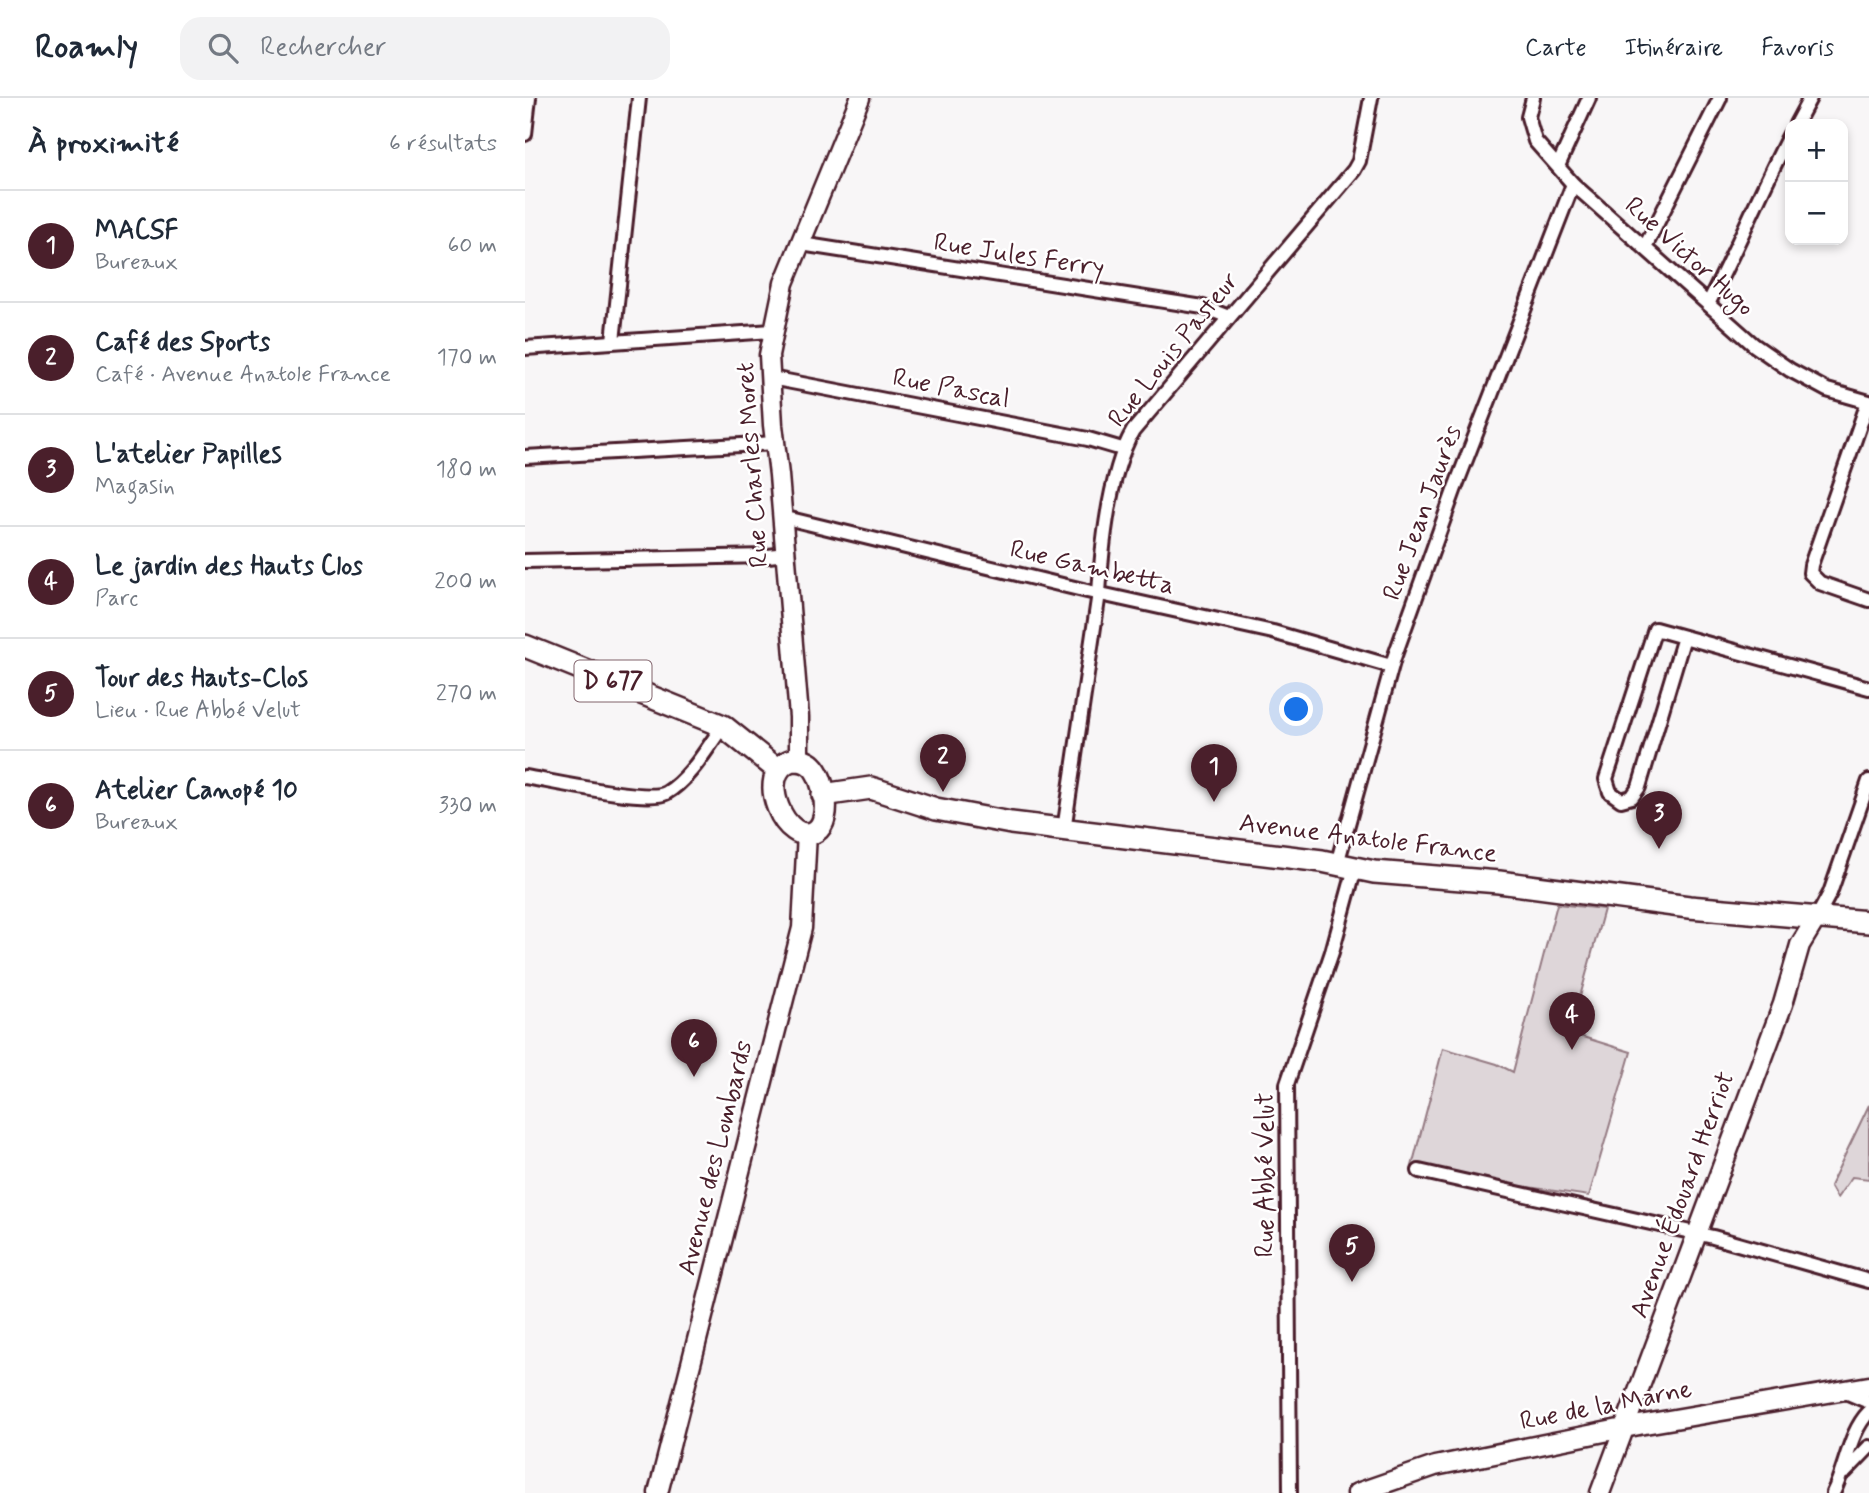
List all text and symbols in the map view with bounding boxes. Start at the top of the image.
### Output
search box [180,17,670,80]
text: Roamly [35,26,138,70]
icon: search [204,29,242,67]
text: Rechercher [260,31,387,65]
text: Carte [1525,33,1587,64]
text: Itinéraire [1625,33,1723,64]
text: Favoris [1761,33,1834,64]
map controls [1785,119,1848,245]
button: + [1785,119,1848,182]
text: À proximité [28,124,179,163]
text: 6 résultats [389,129,497,159]
button: − [1785,182,1848,245]
street label: Rue Victor Hugo [1615,190,1761,326]
text: MACSF [95,214,178,248]
street label: Rue Jules Ferry [931,226,1107,286]
text: 1 [46,231,56,261]
text: 60 m [448,231,497,261]
text: Bureaux [95,248,178,278]
street label: Rue Louis Pasteur [1101,265,1247,435]
text: Café des Sports [95,326,270,360]
text: 2 [45,343,57,373]
text: 170 m [437,343,497,373]
text: Café · Avenue Anatole France [95,360,391,390]
street label: Rue Charles Moret [729,361,777,569]
street label: Rue Pascal [890,361,1012,417]
street label: Rue Jean Jaurès [1376,421,1470,605]
text: L'atelier Papilles [95,438,282,472]
text: 3 [46,455,56,485]
text: 180 m [436,455,497,485]
text: Magasin [95,472,175,502]
street label: Rue Gambetta [1006,533,1178,603]
text: Le jardin des Hauts Clos [95,550,363,584]
text: 4 [44,567,58,597]
text: 200 m [434,567,497,597]
text: Parc [95,584,138,614]
road number: D 677 [575,660,651,702]
text: Tour des Hauts-Clos [95,662,308,696]
text: 5 [44,679,58,709]
text: 270 m [436,679,497,709]
your location [1279,692,1313,726]
text: Lieu · Rue Abbé Velut [95,696,301,726]
pin: 2 [920,734,966,792]
pin: 1 [1191,744,1237,802]
text: Atelier Canopé 10 [95,774,298,808]
text: 6 [45,791,57,821]
text: 330 m [439,791,497,821]
pin: 3 [1636,791,1682,849]
street label: Avenue Anatole France [1237,806,1499,872]
text: Bureaux [95,808,178,838]
pin: 4 [1549,992,1595,1050]
pin: 6 [671,1019,717,1077]
street label: Avenue des Lombards [670,1037,762,1279]
street label: Avenue Édouard Herriot [1621,1066,1743,1323]
street label: Rue Abbé Velut [1249,1093,1283,1257]
pin: 5 [1329,1224,1375,1282]
street label: Rue de la Marne [1517,1373,1695,1439]

